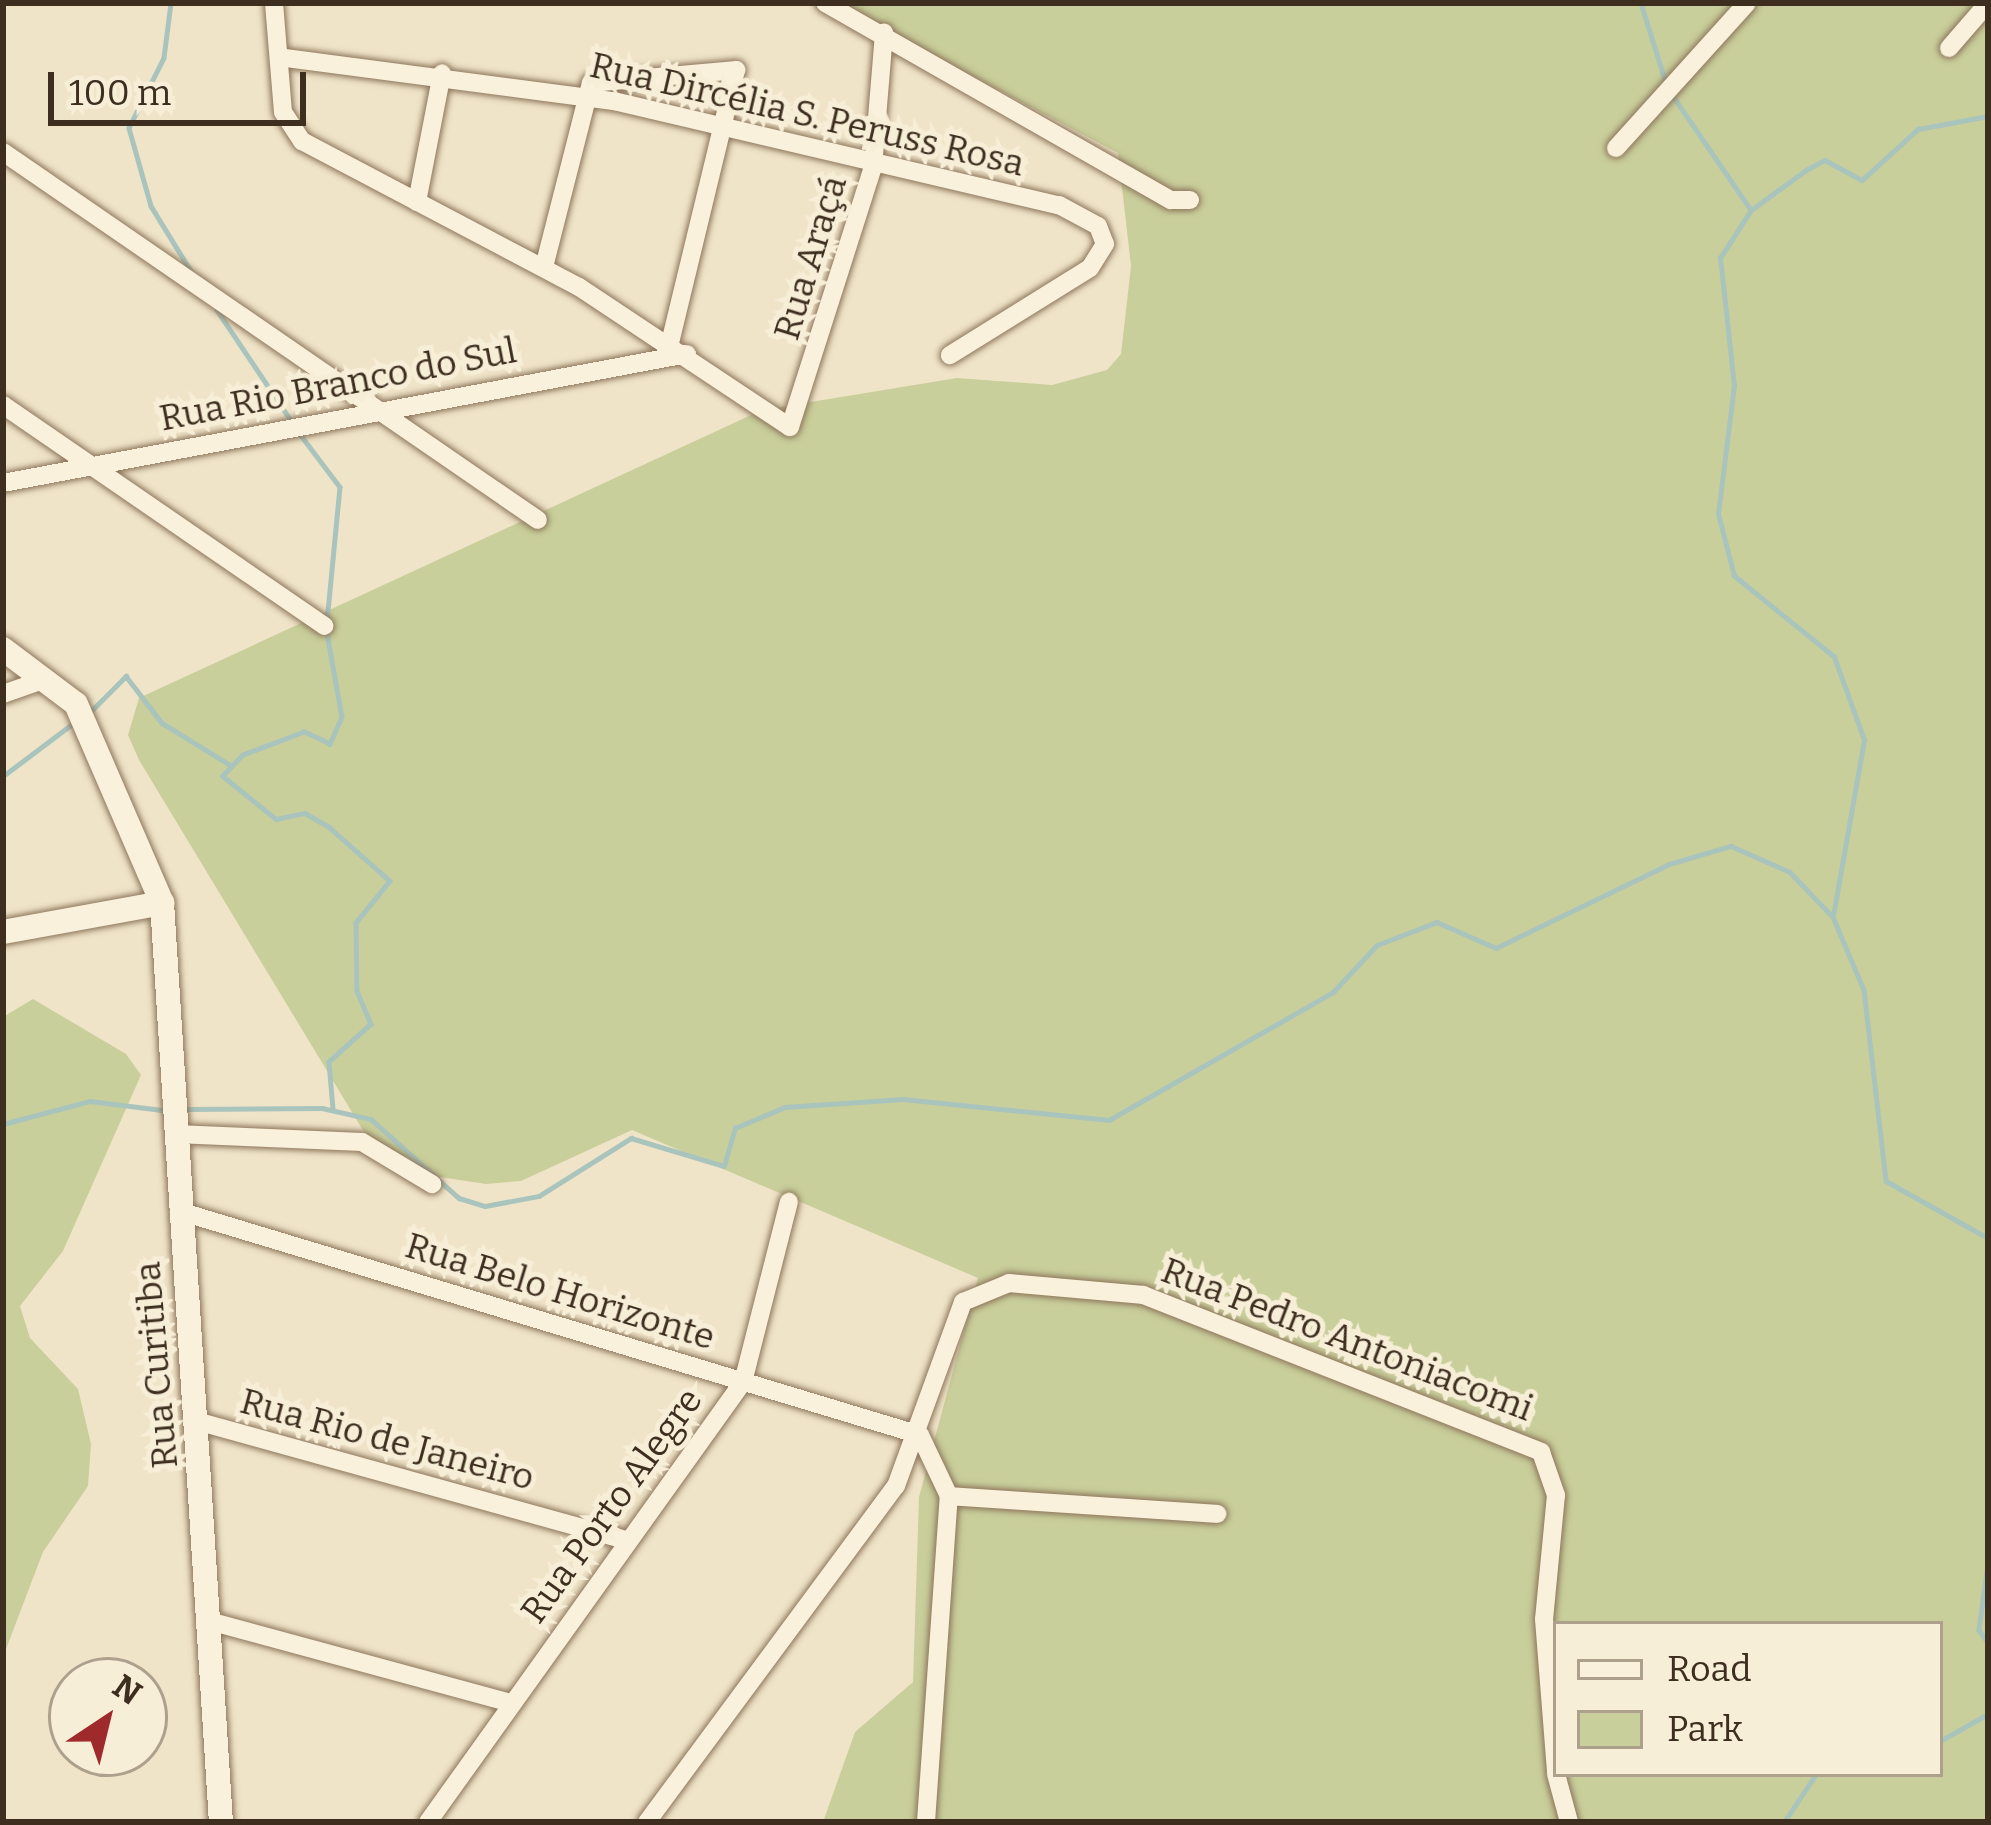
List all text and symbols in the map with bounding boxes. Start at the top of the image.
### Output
street label: Rua Dircélia S. Peruss Rosa [586,44,1028,186]
scale bar [54,48,312,122]
text: 100 m [69,71,171,115]
street label: Rua Araçá [766,171,856,345]
street label: Rua Rio Branco do Sul [156,329,520,441]
street label: Rua Belo Horizonte [400,1224,720,1360]
street label: Rua Pedro Antoniacomi [1155,1249,1539,1431]
street label: Rua Curitiba [126,1260,188,1470]
street label: Rua Rio de Janeiro [235,1380,539,1500]
street label: Rua Porto Alegre [512,1380,712,1632]
legend [1553,1621,1943,1777]
text: Road [1667,1647,1752,1691]
north arrow [48,1657,168,1777]
text: N [105,1666,149,1714]
text: Park [1667,1707,1743,1751]

